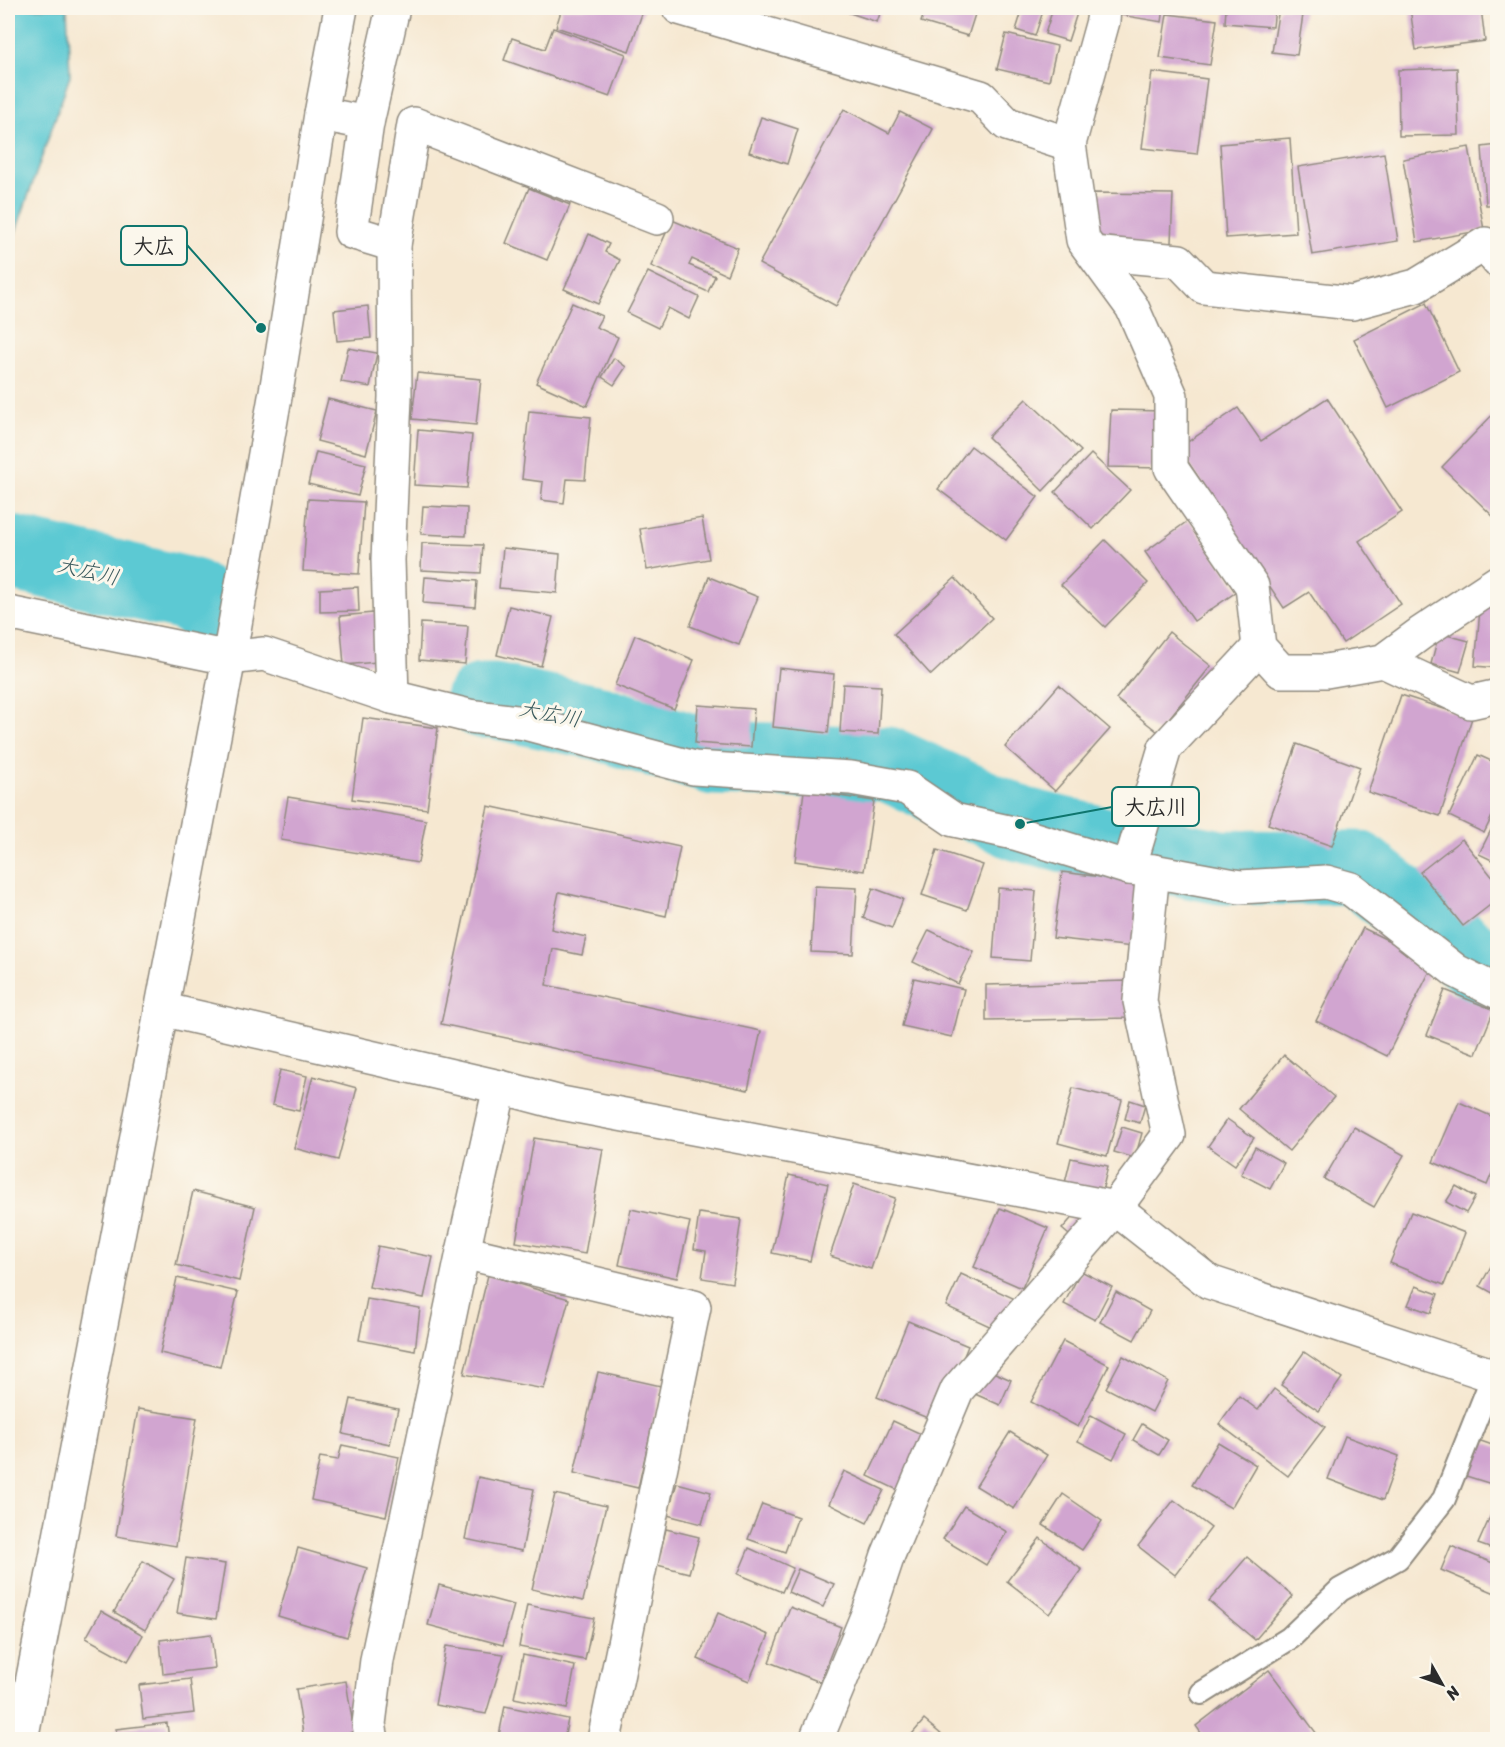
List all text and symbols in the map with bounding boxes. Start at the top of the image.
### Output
callout: 大広 [121,226,187,265]
text: 大広 [133,227,175,265]
water label: 大広川 [53,545,123,597]
water label: 大広川 [515,689,585,739]
callout: 大広川 [1112,787,1199,826]
text: 大広川 [1125,788,1188,826]
north arrow [1412,1654,1472,1714]
text: N [1438,1679,1468,1708]

